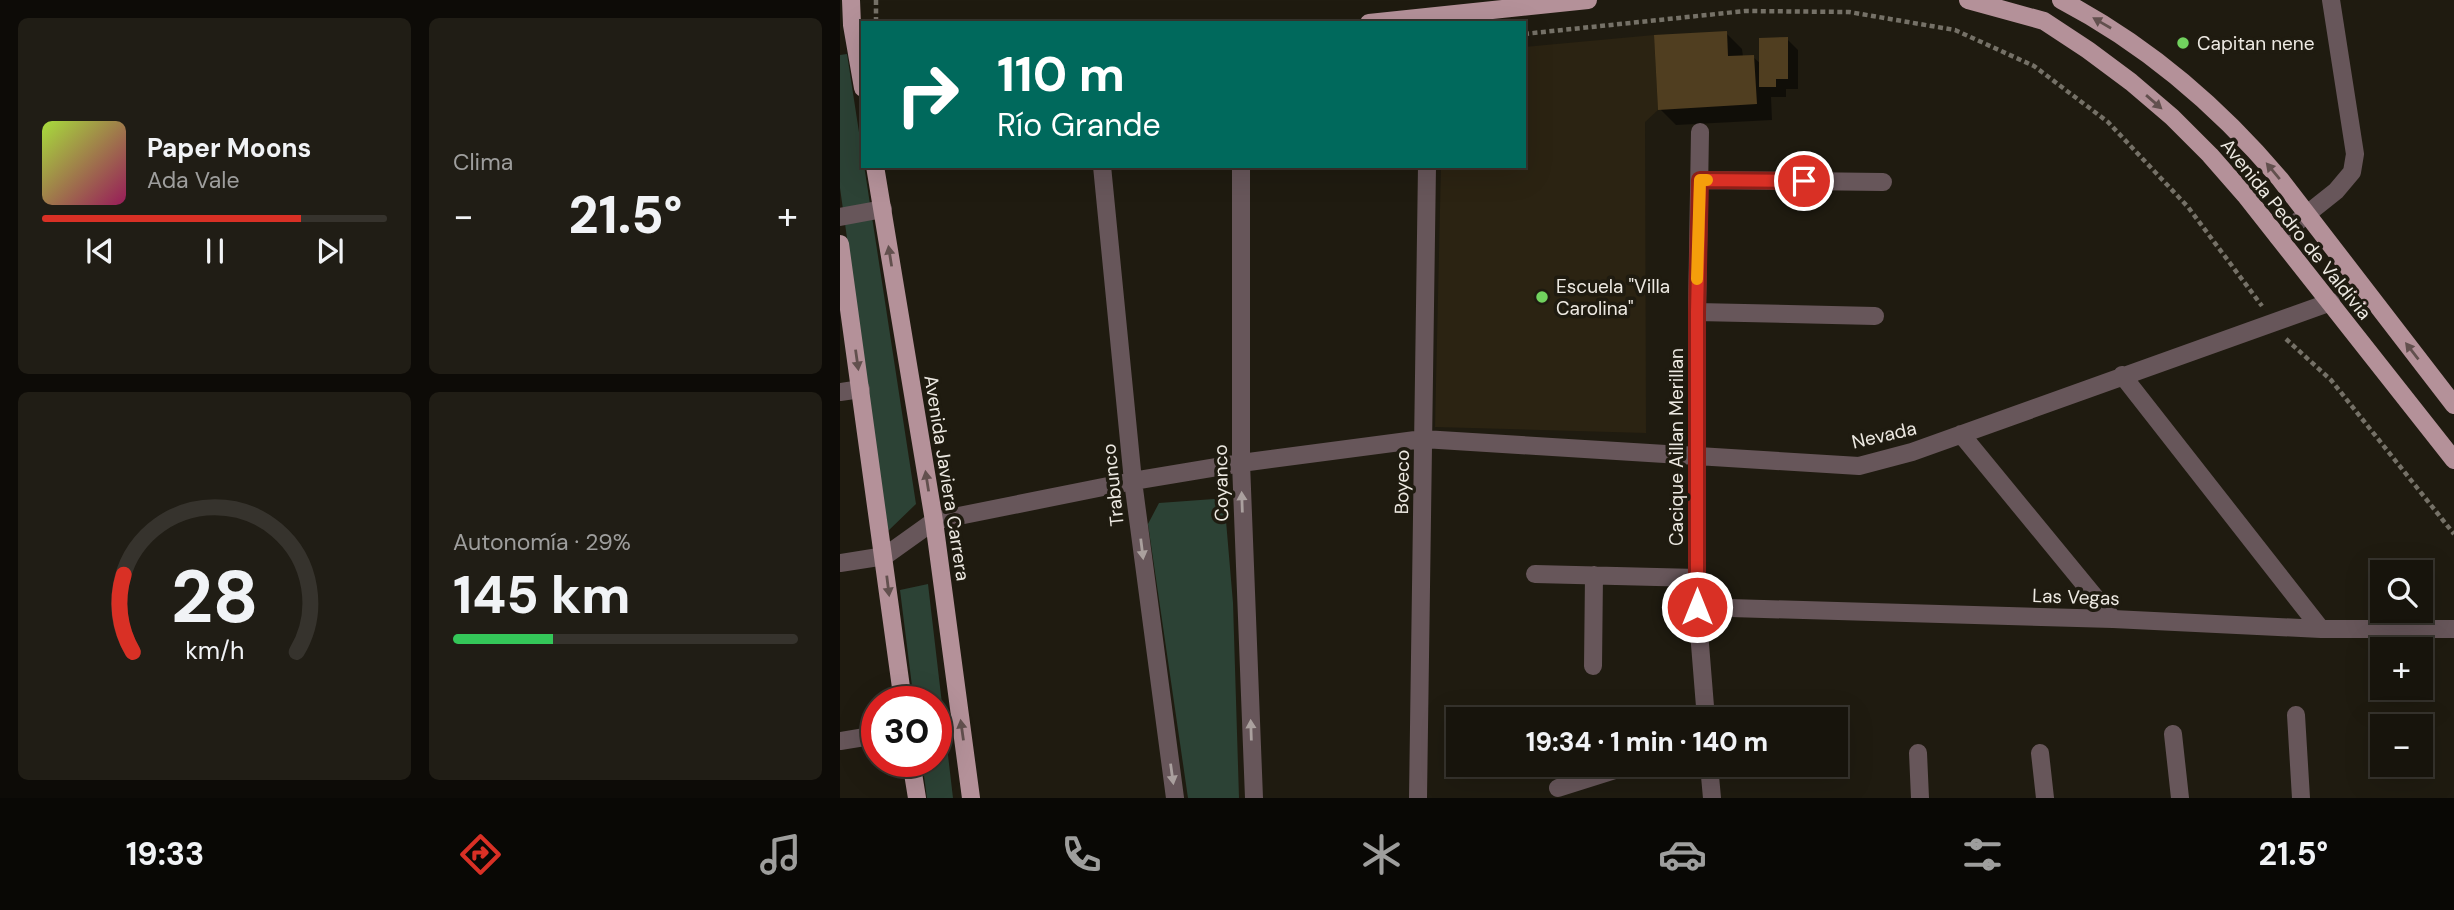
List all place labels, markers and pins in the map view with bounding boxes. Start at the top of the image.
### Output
place label: Capitan nene [2197,31,2315,56]
marker: Capitan nene [2175,35,2191,51]
pin [1774,151,1834,211]
place label: Escuela "Villa Carolina" [1556,274,1670,321]
marker: Escuela "Villa Carolina" [1534,289,1550,305]

